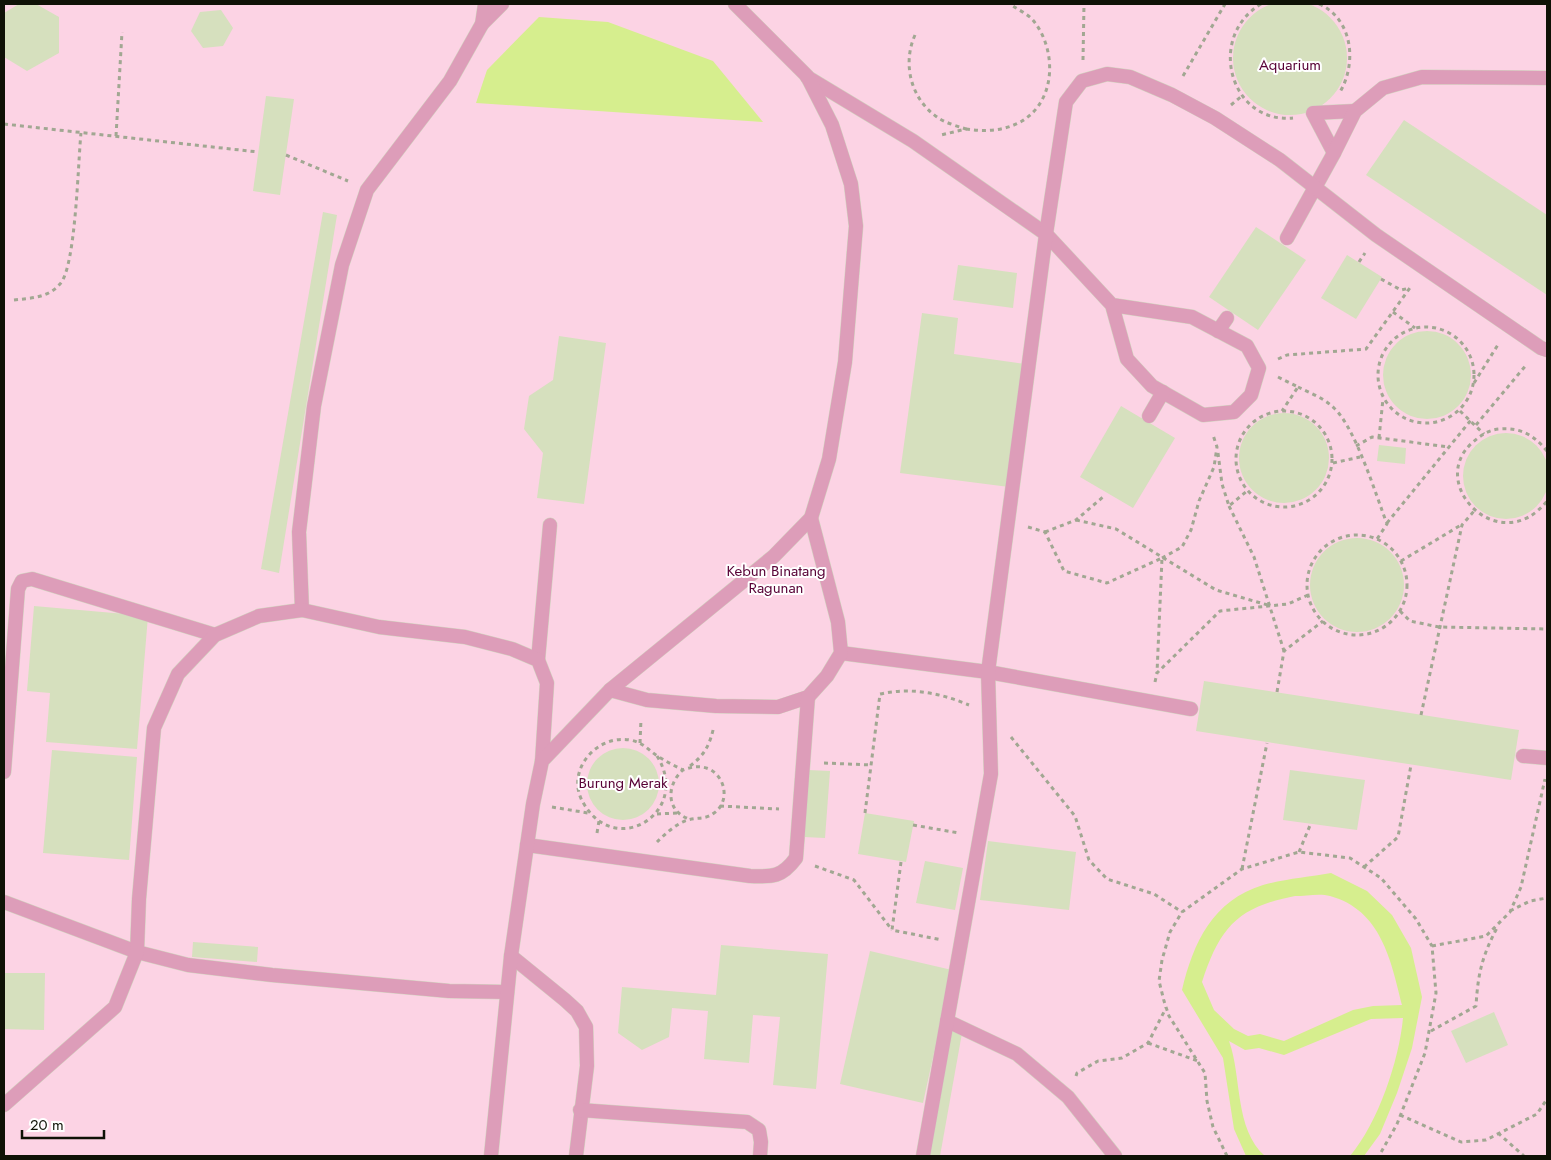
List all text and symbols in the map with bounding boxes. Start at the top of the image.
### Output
park label: Aquarium [1259,54,1321,76]
park label: Kebun Binatang Ragunan [726,560,826,599]
park label: Burung Merak [578,772,668,794]
scale bar [22,1108,105,1140]
text: 20 m [30,1114,64,1136]

